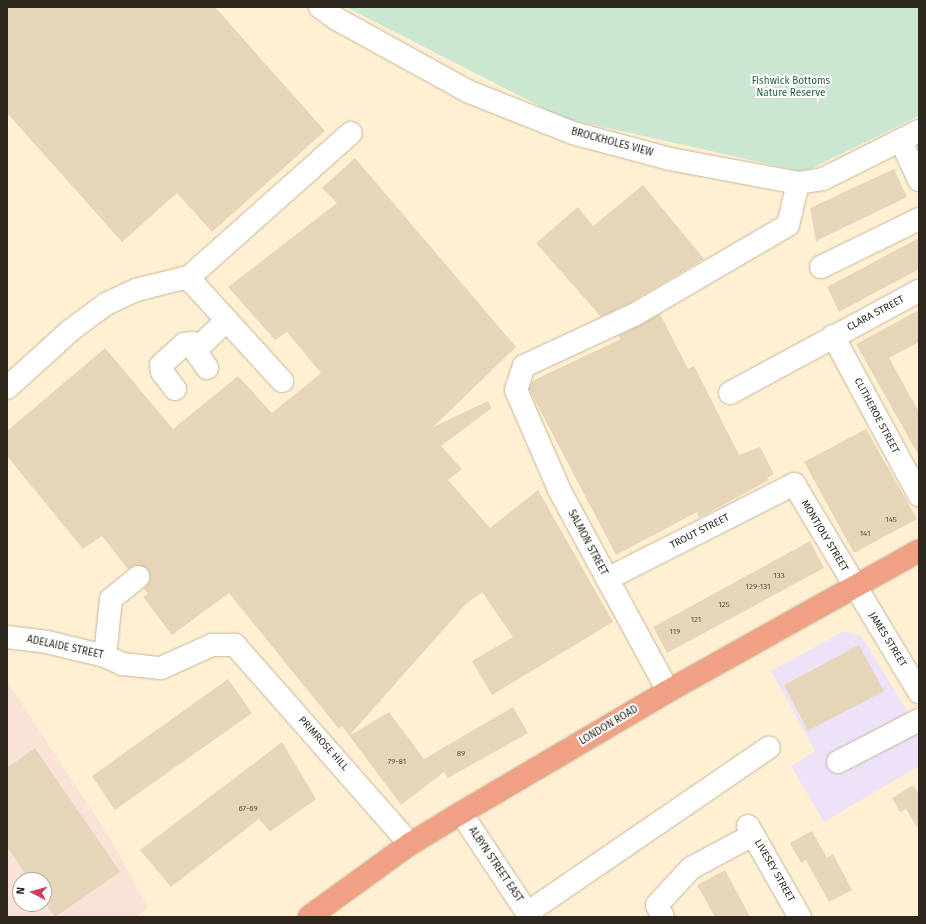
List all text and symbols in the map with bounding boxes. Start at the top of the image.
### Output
park label: Fishwick Bottoms Nature Reserve [752,75,830,98]
street label: BROCKHOLES VIEW [570,126,654,160]
street label: CLARA STREET [845,294,907,334]
street label: CLITHEROE STREET [851,376,901,456]
street label: MONTJOLY STREET [798,498,850,574]
street label: SALMON STREET [565,508,609,578]
street label: TROUT STREET [668,512,732,552]
house number: 145 [885,515,897,525]
house number: 141 [860,529,870,539]
house number: 133 [773,571,785,581]
house number: 129-131 [746,582,770,592]
house number: 125 [718,600,730,610]
street label: JAMES STREET [865,610,909,670]
house number: 121 [691,615,701,625]
house number: 119 [669,627,681,637]
street label: ADELAIDE STREET [26,634,104,662]
street label: LONDON ROAD [578,704,640,748]
street label: PRIMROSE HILL [296,714,350,774]
house number: 89 [457,749,465,759]
house number: 79-81 [388,757,406,767]
house number: 67-69 [238,804,258,814]
street label: ALBYN STREET EAST [465,825,525,905]
street label: LIVESEY STREET [751,838,797,904]
north arrow [12,872,52,912]
text: N [14,886,27,895]

